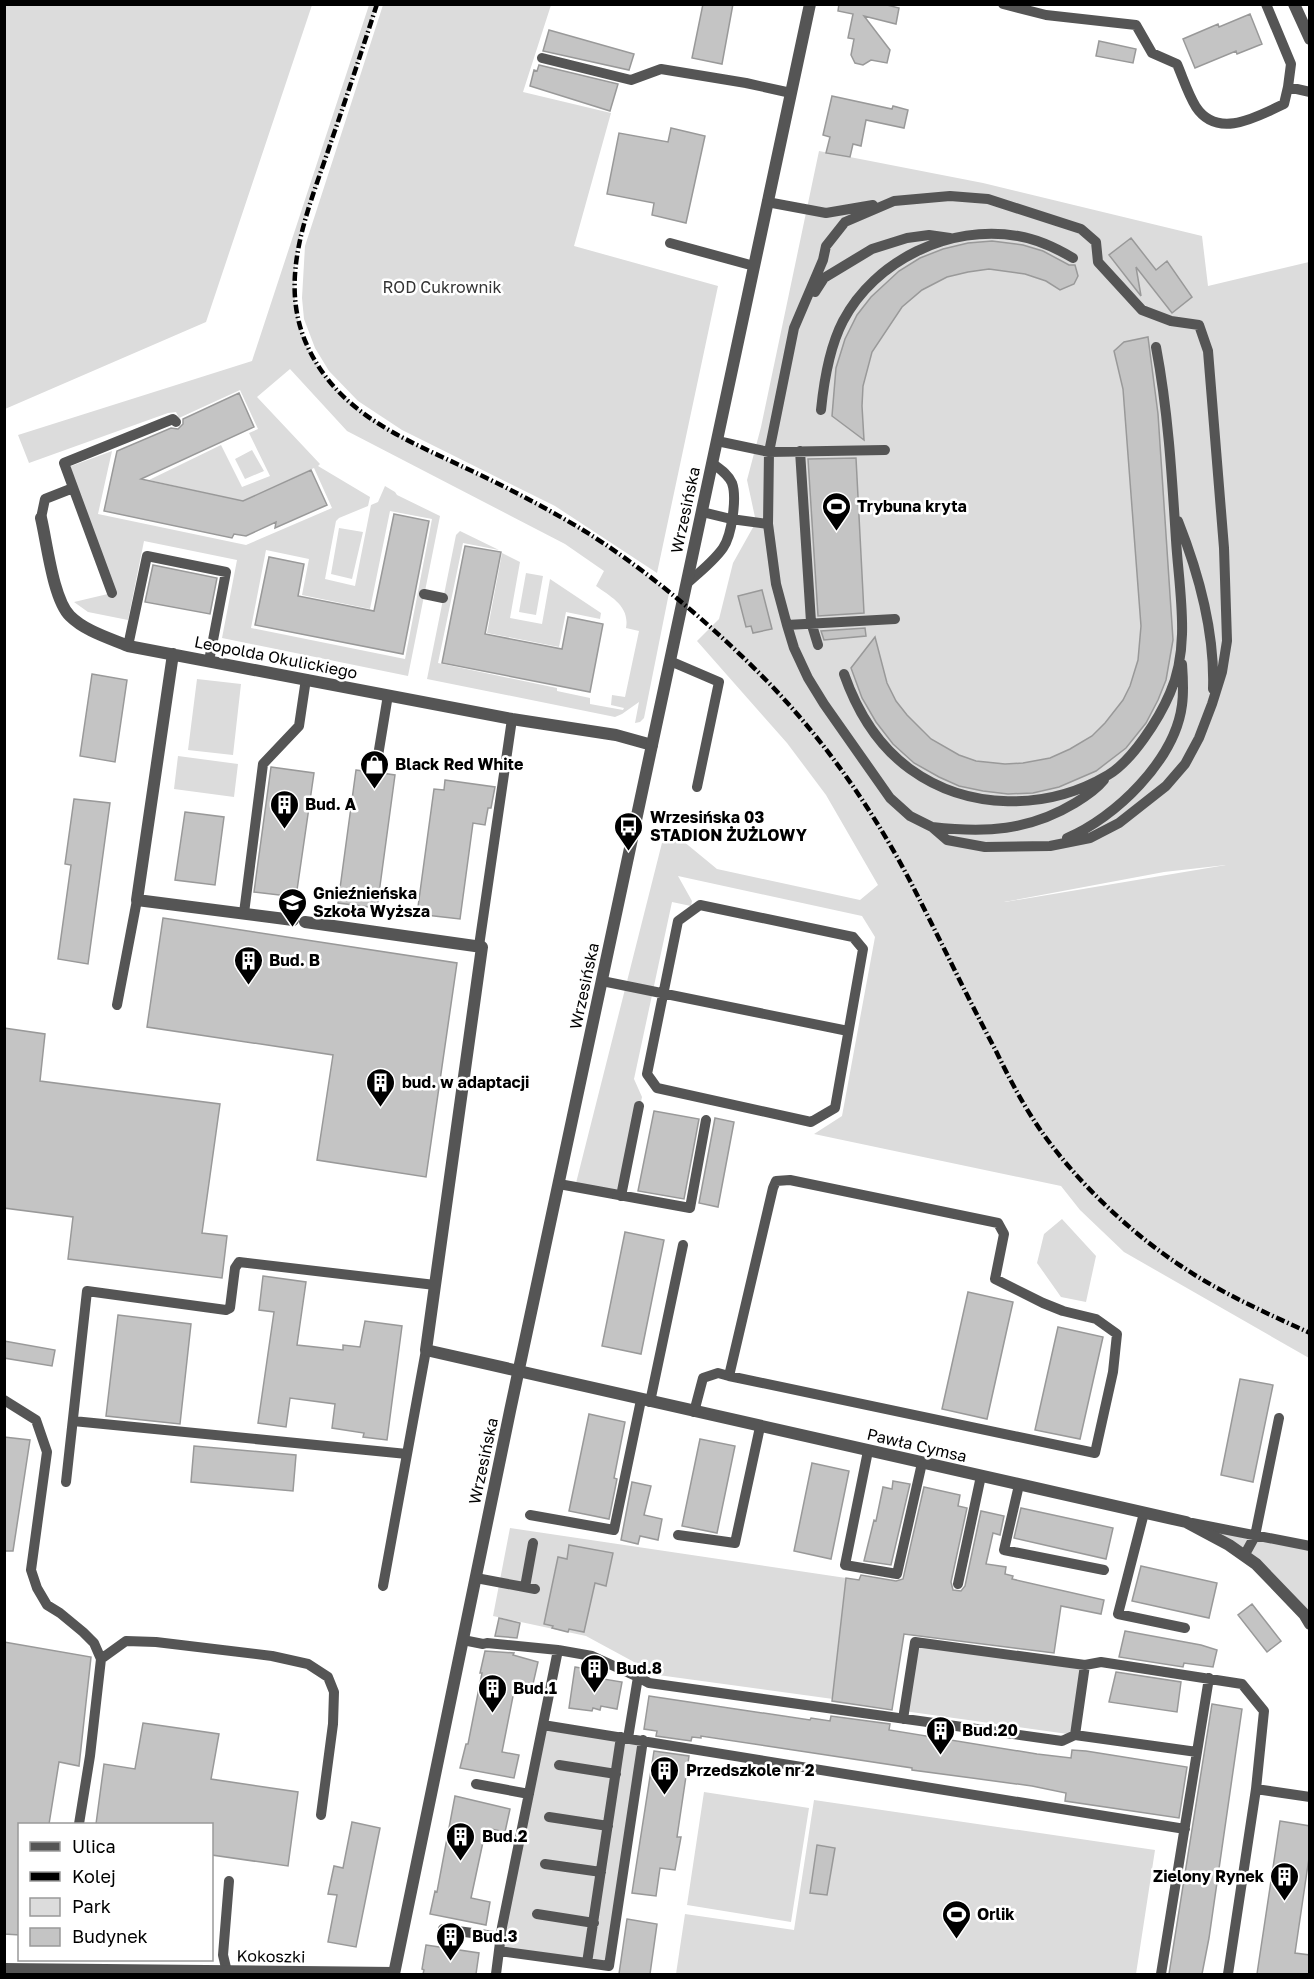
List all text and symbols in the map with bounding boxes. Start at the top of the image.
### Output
park label: ROD Cukrownik [382,277,502,297]
street label: Wrzesińska [666,465,704,555]
sports icon: Trybuna kryta [820,490,852,532]
place label: Trybuna kryta [857,496,967,516]
street label: Leopolda Okulickiego [193,631,359,683]
shop icon: Black Red White [358,748,390,790]
place label: Black Red White [395,754,523,774]
building icon: Bud. A [268,788,300,830]
place label: Bud. A [305,794,357,814]
place label: Wrzesińska 03 STADION ŻUŻLOWY [650,807,808,845]
bus stop icon: Wrzesińska 03 STADION ŻUŻLOWY [613,810,645,852]
place label: Gnieźnieńska Szkoła Wyższa [313,883,430,921]
school or university icon: Gnieźnieńska Szkoła Wyższa [276,886,308,928]
street label: Wrzesińska [565,941,603,1031]
building icon: Bud. B [232,944,264,986]
place label: Bud. B [269,950,320,970]
building icon: bud. w adaptacji [365,1066,397,1108]
place label: bud. w adaptacji [402,1072,529,1092]
street label: Wrzesińska [464,1416,502,1506]
street label: Pawła Cymsa [865,1424,969,1466]
building icon: Bud.8 [579,1652,611,1694]
place label: Bud.8 [616,1658,662,1678]
building icon: Bud.1 [476,1672,508,1714]
place label: Bud.1 [513,1678,557,1698]
building icon: Bud.20 [925,1714,957,1756]
place label: Bud.20 [962,1720,1018,1740]
building icon: Przedszkole nr 2 [649,1754,681,1796]
place label: Przedszkole nr 2 [686,1760,815,1780]
building icon: Bud.2 [445,1820,477,1862]
legend [18,1823,213,1961]
place label: Bud.2 [482,1826,528,1846]
text: Ulica [72,1835,116,1857]
building icon: Zielony Rynek [1269,1860,1301,1902]
text: Kolej [72,1865,116,1887]
place label: Zielony Rynek [1153,1866,1265,1886]
text: Park [72,1895,111,1917]
sports icon: Orlik [940,1898,972,1940]
place label: Orlik [977,1904,1015,1924]
building icon: Bud.3 [435,1920,467,1962]
text: Budynek [72,1925,148,1947]
place label: Bud.3 [472,1926,518,1946]
street label: Kokoszki [237,1945,305,1967]

